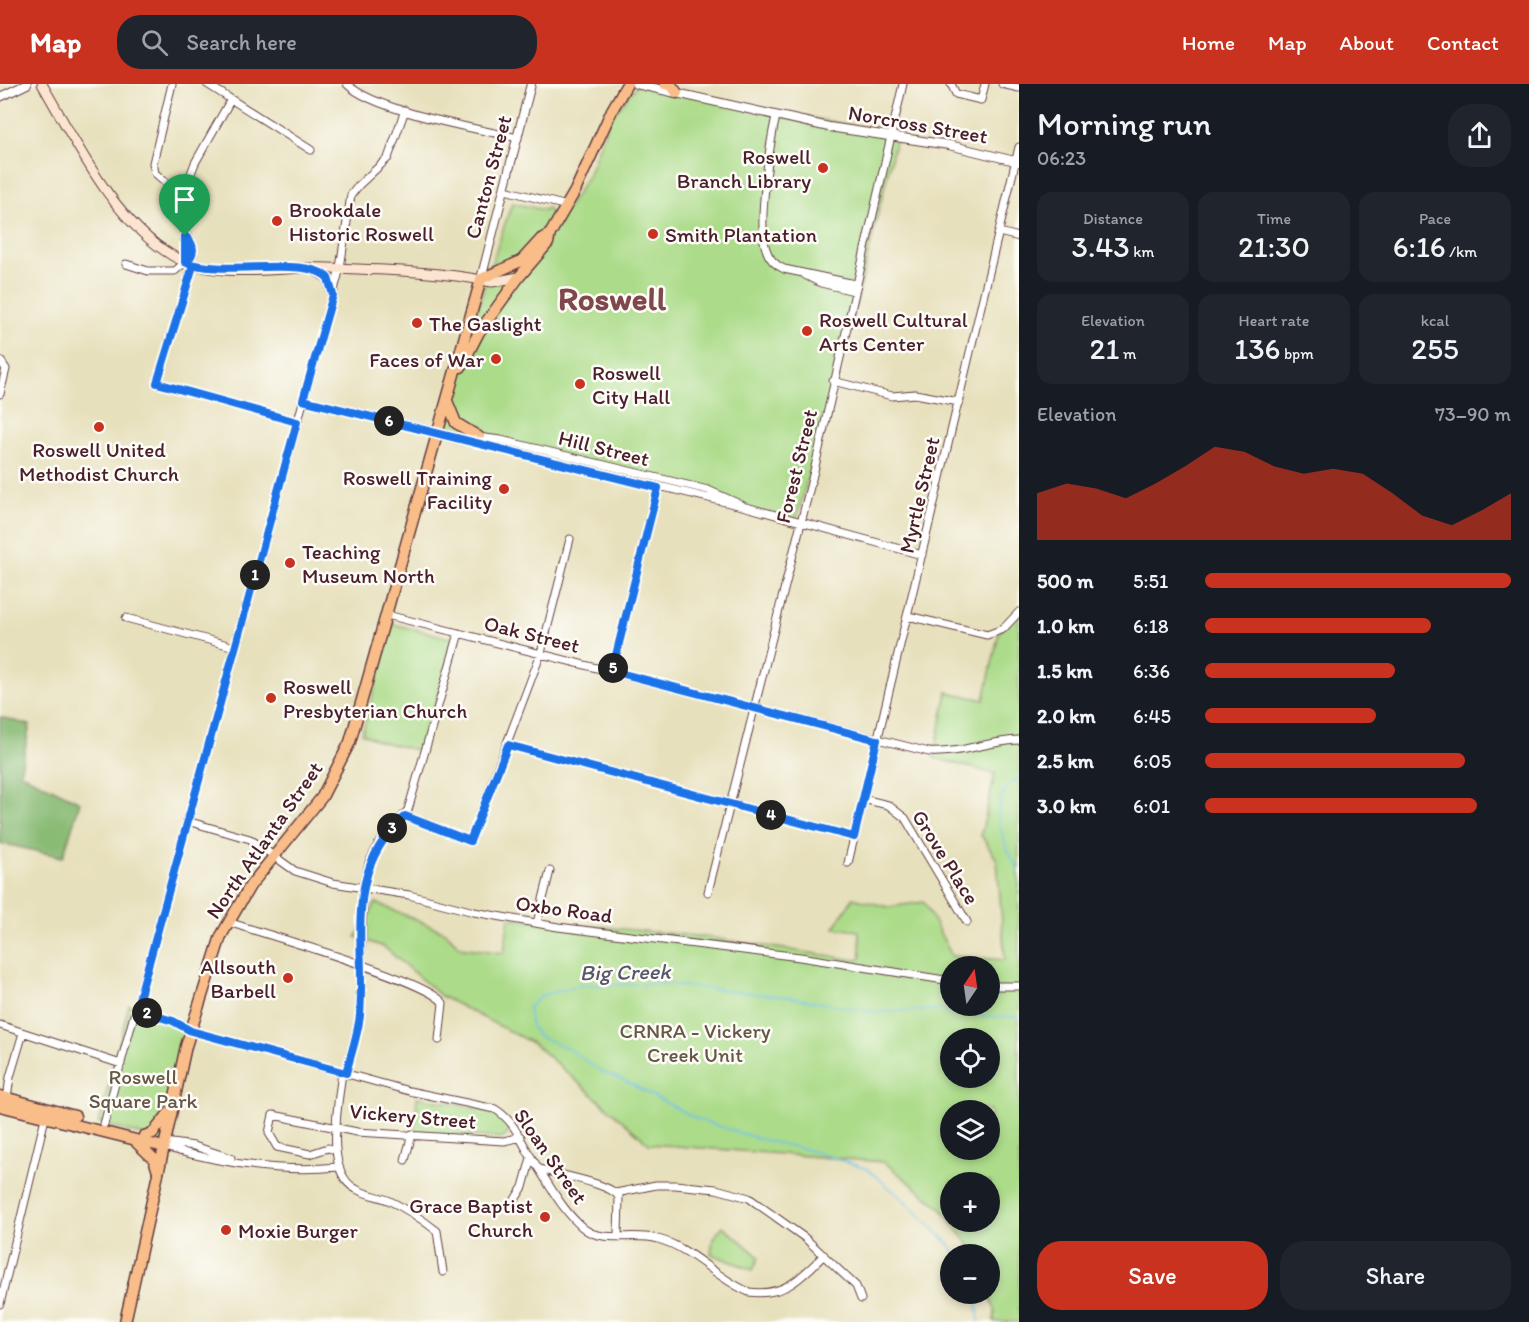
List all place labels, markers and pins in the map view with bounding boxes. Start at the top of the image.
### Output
place label: Roswell Branch Library [677,144,811,193]
marker: Roswell Branch Library [816,161,830,175]
pin [159,174,210,236]
place label: Brookdale Historic Roswell [289,197,434,246]
marker: Brookdale Historic Roswell [270,214,284,228]
place label: Smith Plantation [665,222,817,247]
marker: Smith Plantation [646,227,660,241]
place label: Roswell Cultural Arts Center [819,307,968,356]
place label: The Gaslight [429,311,542,336]
marker: The Gaslight [410,316,424,330]
marker: Roswell Cultural Arts Center [800,324,814,338]
place label: Faces of War [369,347,485,372]
marker: Faces of War [489,352,503,366]
place label: Roswell City Hall [592,360,670,409]
marker: Roswell City Hall [573,377,587,391]
pin: 6 [374,406,404,436]
marker: Roswell United Methodist Church [92,420,106,434]
place label: Roswell United Methodist Church [19,437,179,486]
place label: Roswell Training Facility [343,465,492,514]
marker: Roswell Training Facility [497,482,511,496]
place label: Teaching Museum North [302,539,435,588]
marker: Teaching Museum North [283,556,297,570]
pin: 1 [240,560,270,590]
pin: 5 [598,653,628,683]
place label: Roswell Presbyterian Church [283,674,467,723]
marker: Roswell Presbyterian Church [264,691,278,705]
pin: 4 [756,800,786,830]
pin: 3 [377,813,407,843]
place label: Allsouth Barbell [200,954,276,1003]
marker: Allsouth Barbell [281,971,295,985]
pin: 2 [132,998,162,1028]
place label: Grace Baptist Church [409,1193,534,1242]
marker: Grace Baptist Church [538,1210,552,1224]
place label: Moxie Burger [238,1218,358,1243]
marker: Moxie Burger [219,1223,233,1237]

